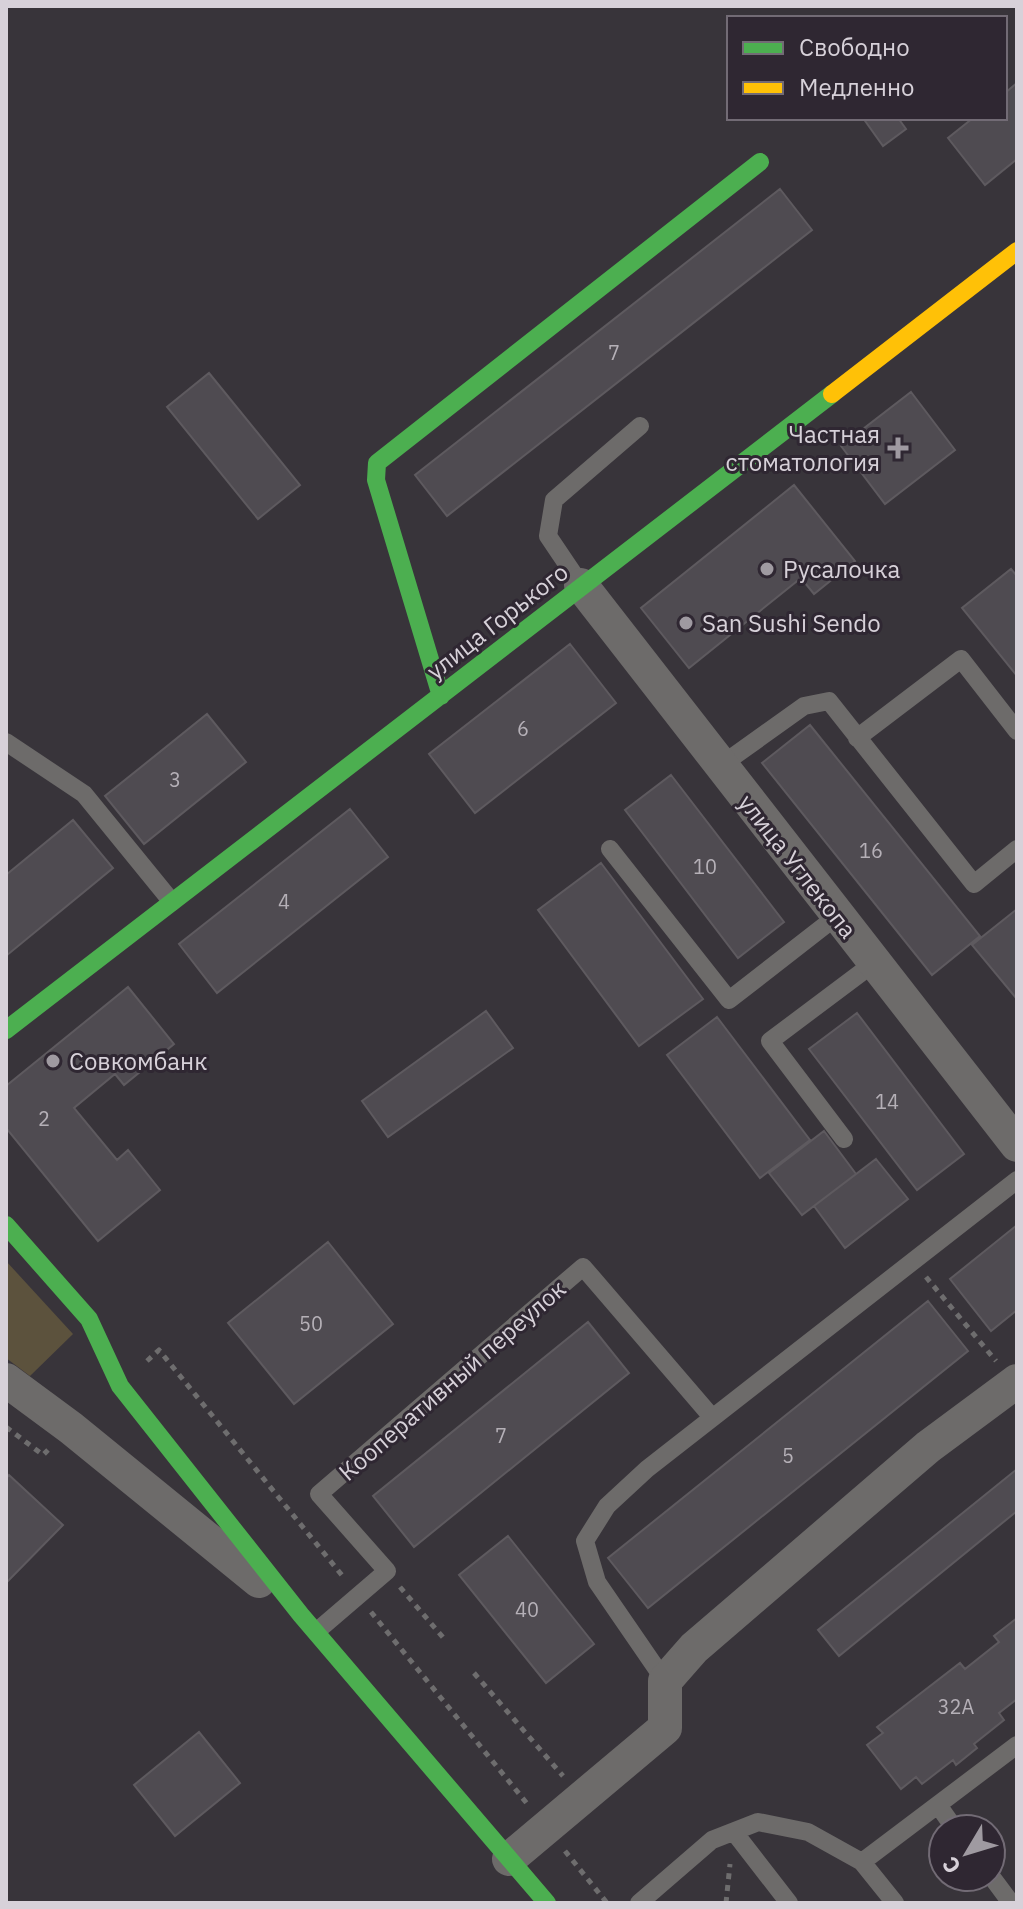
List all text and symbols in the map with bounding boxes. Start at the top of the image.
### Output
legend [727,16,1007,120]
text: Свободно [799,31,910,63]
text: Медленно [799,71,915,103]
house number: 7 [608,339,620,366]
place label: Частная стоматология [726,418,880,478]
marker: Частная стоматология [887,437,909,459]
place label: Русалочка [783,553,901,585]
street label: улица Горького [420,556,574,686]
marker: Русалочка [758,560,776,578]
place label: San Sushi Sendo [702,607,881,639]
marker: San Sushi Sendo [677,614,695,632]
house number: 6 [517,715,529,742]
house number: 3 [169,766,181,793]
street label: улица Углекопа [732,787,865,945]
house number: 16 [859,837,883,864]
house number: 10 [693,853,717,880]
house number: 4 [278,888,290,915]
place label: Совкомбанк [69,1045,207,1077]
marker: Совкомбанк [44,1052,62,1070]
house number: 14 [875,1088,899,1115]
house number: 2 [38,1105,50,1132]
street label: Кооперативный переулок [332,1272,572,1488]
house number: 50 [299,1310,323,1337]
house number: 7 [495,1422,507,1449]
house number: 5 [782,1442,794,1469]
house number: 40 [515,1596,539,1623]
house number: 32А [938,1693,975,1720]
north arrow [927,1813,1007,1893]
text: С [935,1851,967,1880]

